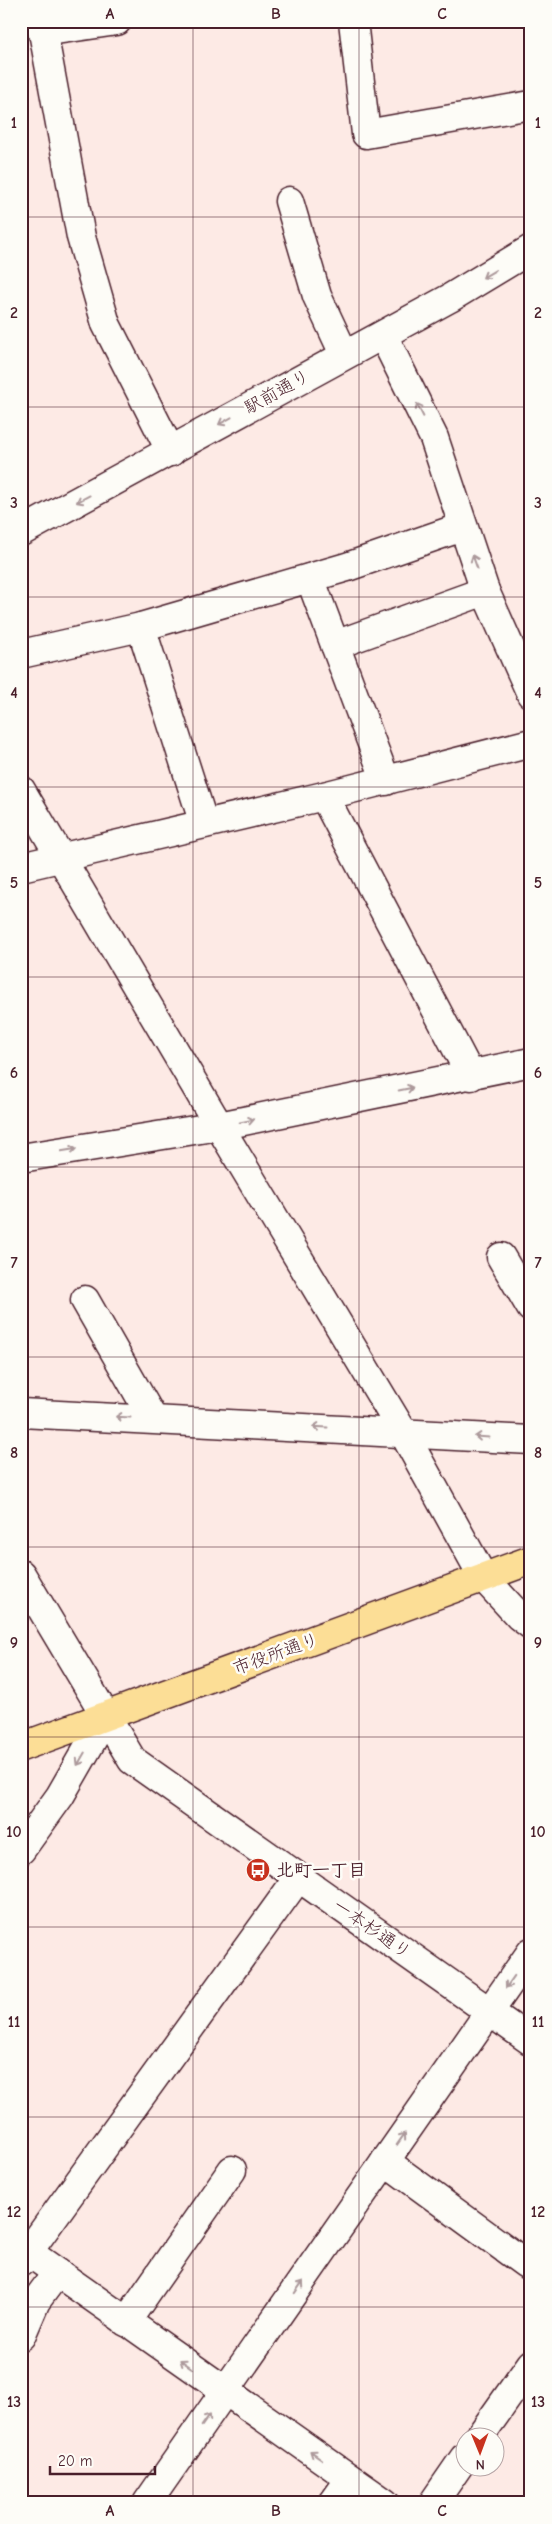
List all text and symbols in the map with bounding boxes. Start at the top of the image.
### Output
text: A [106,5,115,23]
text: B [271,5,281,23]
text: C [437,5,447,23]
text: 1 [11,114,17,132]
text: 1 [535,114,541,132]
one-way arrow [483,270,497,280]
text: 2 [10,304,18,322]
text: 2 [534,304,542,322]
street label: 駅前通り [240,365,314,419]
one-way arrow [415,402,425,417]
one-way arrow [218,417,233,427]
text: 3 [10,494,18,512]
text: 3 [534,494,542,512]
one-way arrow [76,495,90,505]
one-way arrow [469,555,479,571]
text: 4 [10,684,18,702]
text: 4 [534,684,542,702]
text: 5 [10,874,18,892]
text: 5 [534,874,542,892]
text: 6 [10,1064,18,1082]
text: 6 [534,1064,542,1082]
one-way arrow [398,1083,414,1093]
one-way arrow [238,1115,254,1125]
one-way arrow [61,1145,77,1155]
text: 7 [10,1254,18,1272]
text: 7 [534,1254,542,1272]
one-way arrow [115,1413,131,1422]
one-way arrow [312,1423,328,1432]
one-way arrow [474,1432,490,1441]
text: 8 [10,1444,18,1462]
text: 8 [534,1444,542,1462]
street label: 市役所通り [230,1629,322,1679]
text: 9 [10,1634,18,1652]
text: 9 [534,1634,542,1652]
one-way arrow [76,1751,86,1765]
text: 10 [6,1823,22,1841]
text: 10 [530,1823,546,1841]
bus stop icon: 北町一丁目 [245,1857,271,1883]
place label: 北町一丁目 [276,1860,366,1881]
street label: 一本杉通り [329,1895,415,1963]
one-way arrow [505,1975,515,1989]
text: 11 [8,2013,20,2031]
text: 11 [532,2013,544,2031]
one-way arrow [396,2132,406,2146]
text: 12 [7,2203,21,2221]
text: 12 [531,2203,545,2221]
one-way arrow [294,2280,304,2294]
one-way arrow [179,2359,193,2369]
text: 13 [7,2393,21,2411]
text: 13 [531,2393,545,2411]
one-way arrow [201,2413,211,2427]
north arrow [454,2426,504,2476]
scale bar [50,2444,155,2476]
one-way arrow [309,2450,323,2460]
text: 20 m [58,2452,92,2470]
text: N [476,2456,485,2473]
text: A [106,2502,115,2520]
text: B [271,2502,281,2520]
text: C [437,2502,447,2520]

